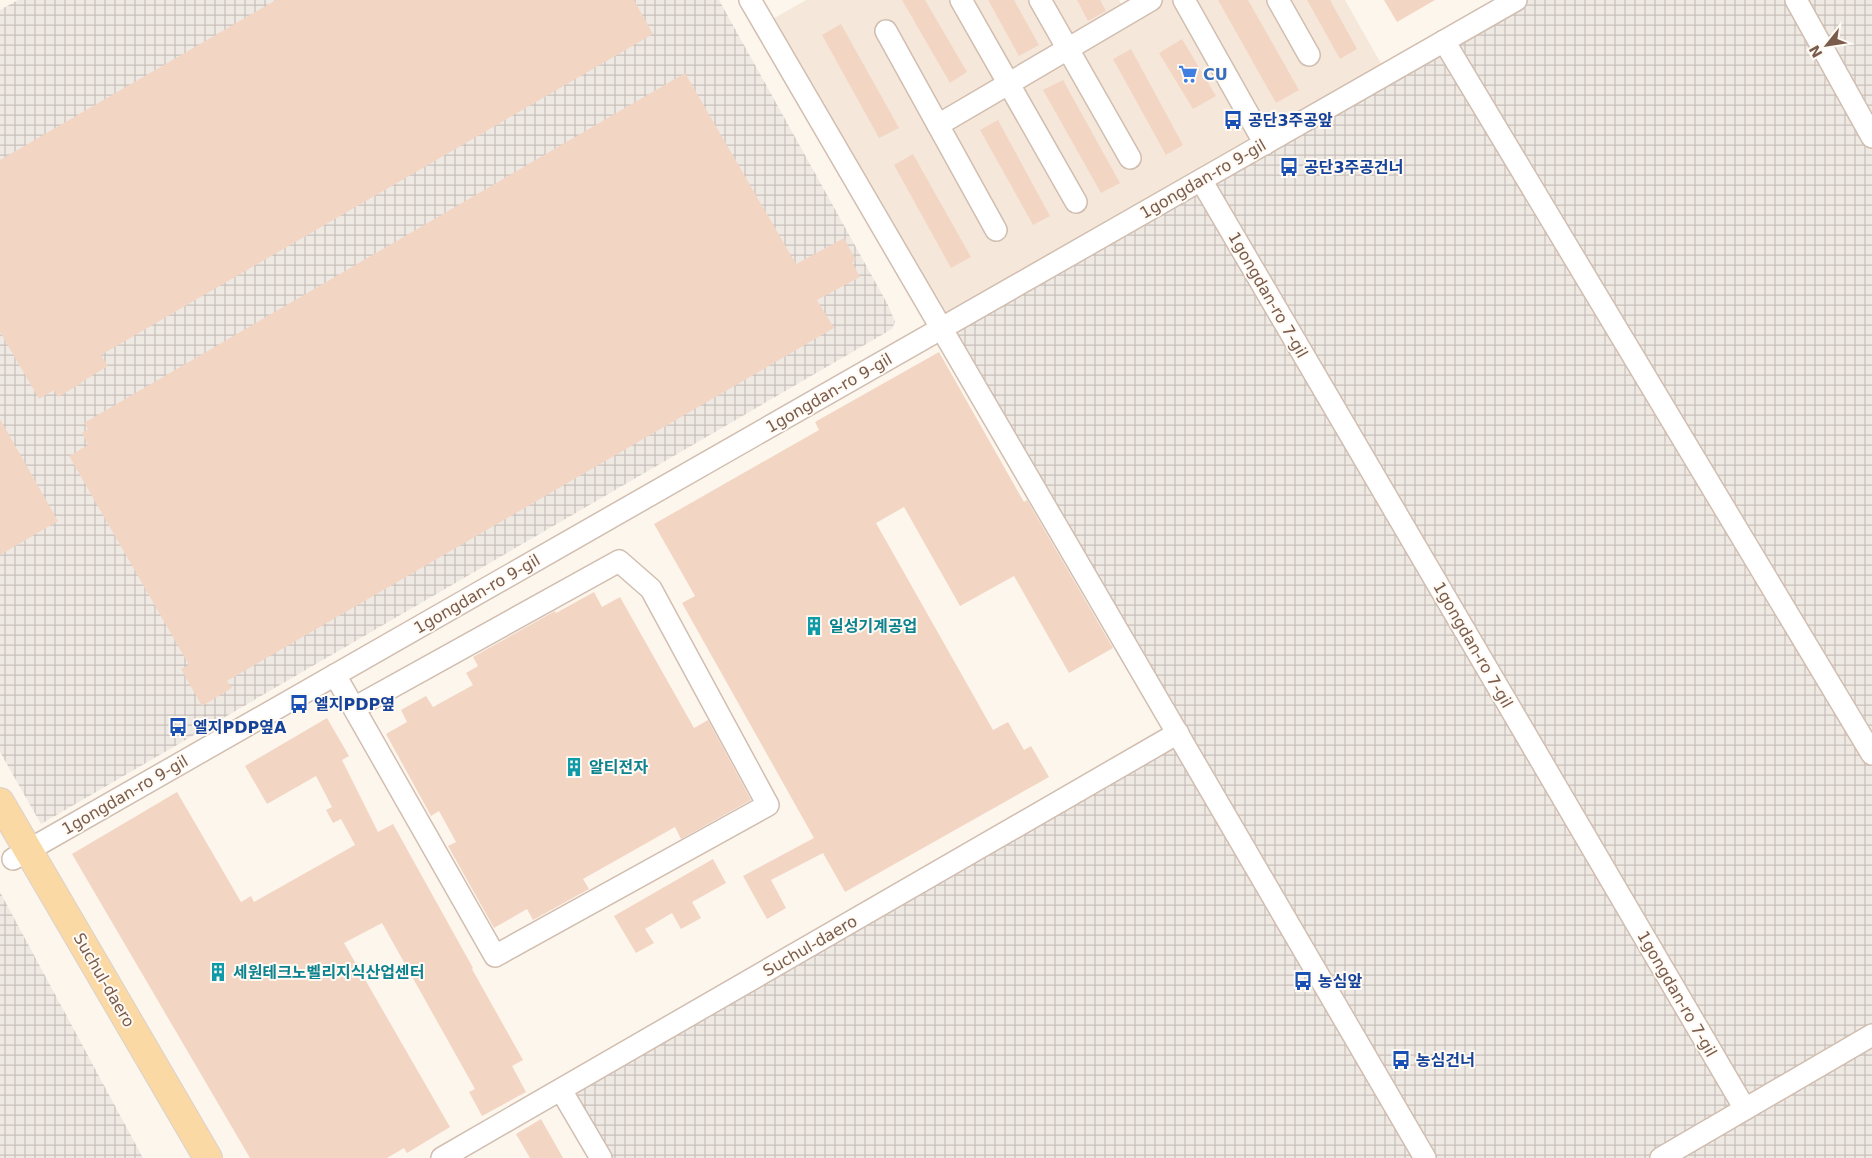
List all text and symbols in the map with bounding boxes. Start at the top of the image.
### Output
north arrow [1802,20,1852,70]
text: N [1806,42,1826,61]
supermarket icon: CU [1177,63,1199,85]
place label: CU [1203,65,1228,84]
bus stop icon: 공단3주공앞 [1222,109,1244,131]
place label: 공단3주공앞 [1248,111,1333,130]
street label: 1gongdan-ro 9-gil [1137,135,1269,223]
bus stop icon: 공단3주공건너 [1278,156,1300,178]
place label: 공단3주공건너 [1304,158,1403,177]
street label: 1gongdan-ro 7-gil [1224,229,1312,361]
street label: 1gongdan-ro 9-gil [763,349,895,437]
street label: 1gongdan-ro 9-gil [411,550,543,638]
street label: 1gongdan-ro 7-gil [1429,579,1517,711]
building icon: 일성기계공업 [803,615,825,637]
place label: 일성기계공업 [829,617,917,636]
bus stop icon: 엘지PDP옆 [288,693,310,715]
place label: 엘지PDP옆 [314,695,395,714]
bus stop icon: 엘지PDP옆A [167,716,189,738]
place label: 엘지PDP옆A [193,718,287,737]
street label: 1gongdan-ro 9-gil [59,751,191,839]
building icon: 알티전자 [563,756,585,778]
place label: 알티전자 [589,758,648,777]
street label: Suchul-daero [760,911,860,981]
street label: 1gongdan-ro 7-gil [1633,928,1721,1060]
street label: Suchul-daero [69,930,139,1030]
building icon: 세원테크노벨리지식산업센터 [207,961,229,983]
place label: 세원테크노벨리지식산업센터 [233,963,424,982]
bus stop icon: 농심앞 [1292,970,1314,992]
place label: 농심앞 [1318,972,1362,991]
bus stop icon: 농심건너 [1390,1049,1412,1071]
place label: 농심건너 [1416,1051,1475,1070]

